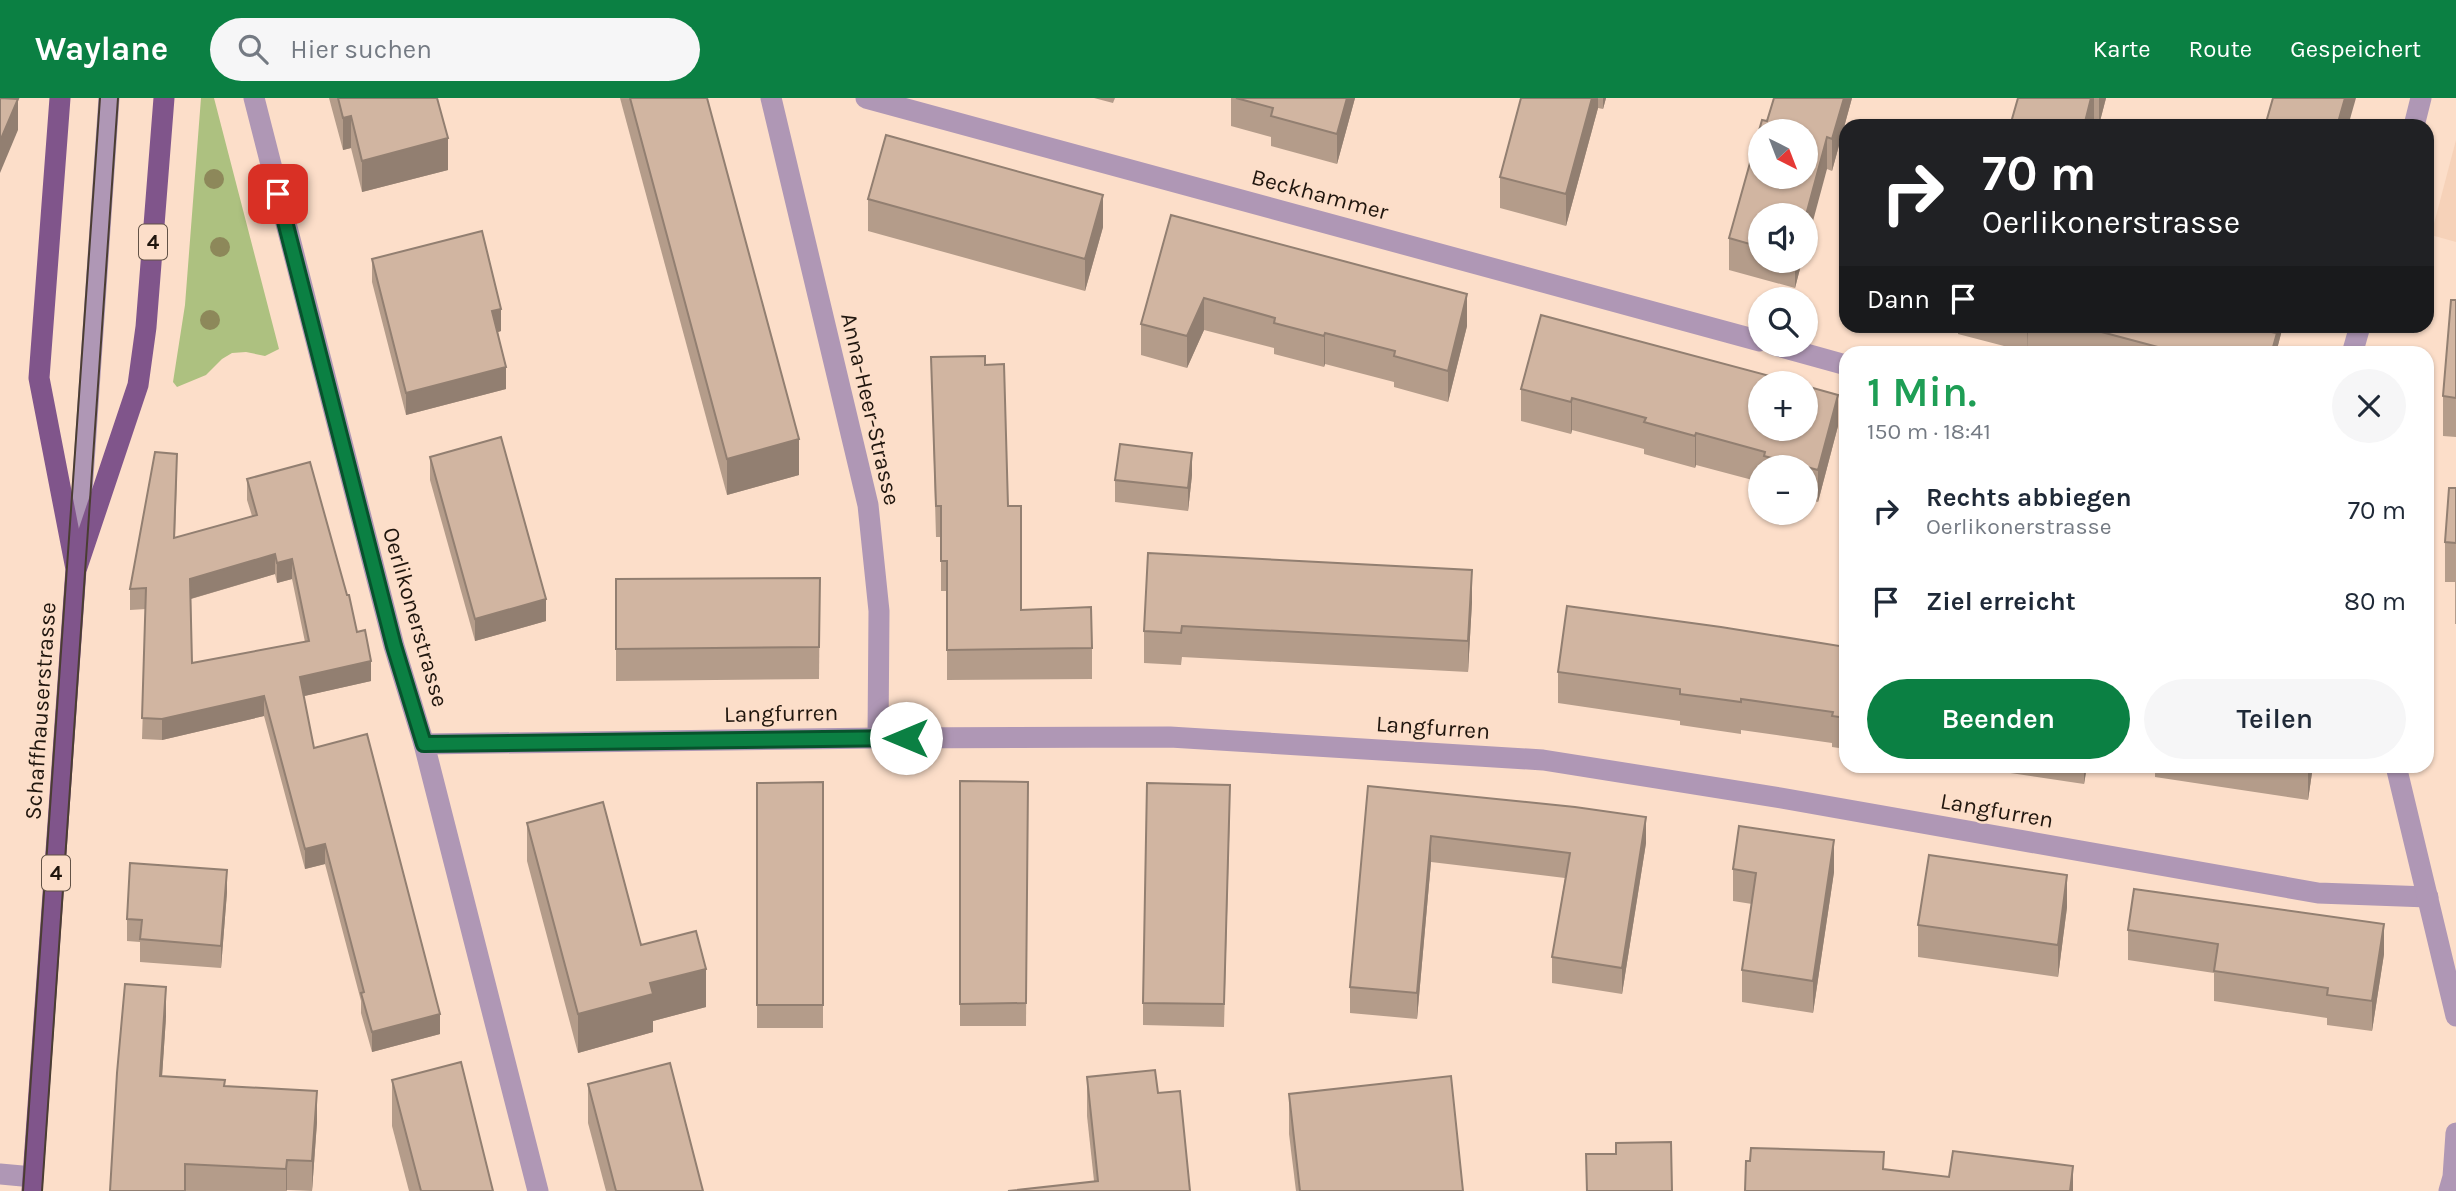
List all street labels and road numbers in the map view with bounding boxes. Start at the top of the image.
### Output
street label: Beckhammer [1248,163,1392,226]
road number: 4 [139,225,167,260]
street label: Anna-Heer-Strasse [835,310,906,508]
street label: Oerlikonerstrasse [377,524,454,710]
street label: Schaffhauserstrasse [19,601,62,821]
street label: Langfurren [724,699,838,728]
street label: Langfurren [1375,710,1491,745]
street label: Langfurren [1938,787,2056,834]
road number: 4 [42,856,70,890]

